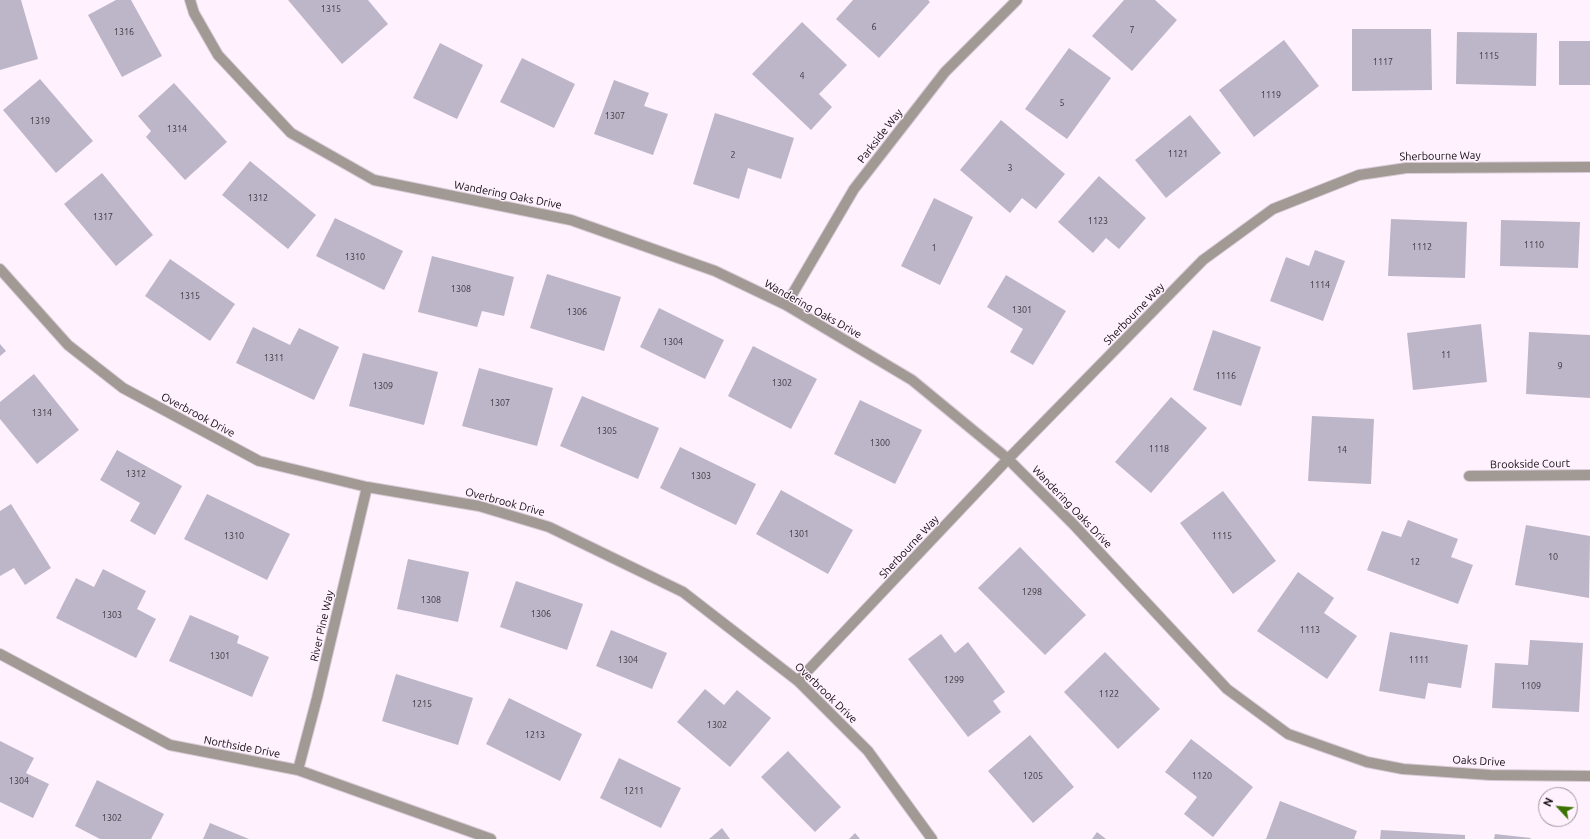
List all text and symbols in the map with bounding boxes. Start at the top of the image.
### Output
house number: 1315 [321,4,341,14]
house number: 6 [871,22,877,32]
house number: 7 [1129,25,1135,35]
house number: 1316 [114,27,134,37]
house number: 1115 [1479,51,1499,61]
house number: 1117 [1373,57,1393,67]
house number: 4 [799,71,805,81]
house number: 1119 [1261,90,1281,100]
house number: 5 [1059,98,1065,108]
street label: Parkside Way [855,106,905,166]
house number: 1307 [605,111,625,121]
house number: 1319 [30,116,50,126]
house number: 1314 [167,124,187,134]
house number: 1121 [1168,149,1188,159]
street label: Sherbourne Way [1399,149,1481,163]
house number: 2 [730,150,736,160]
house number: 3 [1007,163,1013,173]
street label: Wandering Oaks Drive [453,178,563,212]
house number: 1312 [248,193,268,203]
house number: 1317 [93,212,113,222]
house number: 1123 [1088,216,1108,226]
house number: 1110 [1524,240,1544,250]
house number: 1112 [1412,242,1432,252]
house number: 1 [931,243,937,253]
house number: 1310 [345,252,365,262]
street label: Wandering Oaks Drive [762,277,864,341]
street label: Sherbourne Way [1101,280,1167,348]
house number: 1114 [1310,280,1330,290]
house number: 1308 [451,284,471,294]
house number: 1315 [180,291,200,301]
house number: 1301 [1012,305,1032,315]
house number: 1306 [567,307,587,317]
house number: 1304 [663,337,683,347]
house number: 11 [1441,350,1451,360]
house number: 1311 [264,353,284,363]
house number: 9 [1557,361,1563,371]
house number: 1116 [1216,371,1236,381]
house number: 1302 [772,378,792,388]
house number: 1309 [373,381,393,391]
street label: Overbrook Drive [159,390,237,440]
house number: 1307 [490,398,510,408]
house number: 1314 [32,408,52,418]
house number: 1305 [597,426,617,436]
house number: 1300 [870,438,890,448]
house number: 1118 [1149,444,1169,454]
house number: 14 [1337,445,1347,455]
street label: Brookside Court [1490,457,1570,471]
street label: Wandering Oaks Drive [1029,463,1115,551]
house number: 1312 [126,469,146,479]
house number: 1303 [691,471,711,481]
street label: Overbrook Drive [464,485,546,519]
street label: Sherbourne Way [876,513,942,581]
house number: 1301 [789,529,809,539]
house number: 1310 [224,531,244,541]
house number: 1115 [1212,531,1232,541]
house number: 10 [1548,552,1558,562]
house number: 12 [1410,557,1420,567]
house number: 1298 [1022,587,1042,597]
street label: River Pine Way [307,589,337,663]
house number: 1308 [421,595,441,605]
house number: 1306 [531,609,551,619]
house number: 1303 [102,610,122,620]
house number: 1113 [1300,625,1320,635]
house number: 1301 [210,651,230,661]
house number: 1304 [618,655,638,665]
house number: 1111 [1409,655,1429,665]
street label: Overbrook Drive [792,660,860,726]
house number: 1299 [944,675,964,685]
house number: 1109 [1521,681,1541,691]
house number: 1122 [1099,689,1119,699]
house number: 1215 [412,699,432,709]
house number: 1302 [707,720,727,730]
house number: 1213 [525,730,545,740]
street label: Northside Drive [203,733,281,761]
street label: Oaks Drive [1452,753,1506,769]
house number: 1205 [1023,771,1043,781]
house number: 1120 [1192,771,1212,781]
house number: 1304 [9,776,29,786]
house number: 1211 [624,786,644,796]
north arrow [1538,787,1578,827]
text: N [1541,796,1555,809]
house number: 1302 [102,813,122,823]

